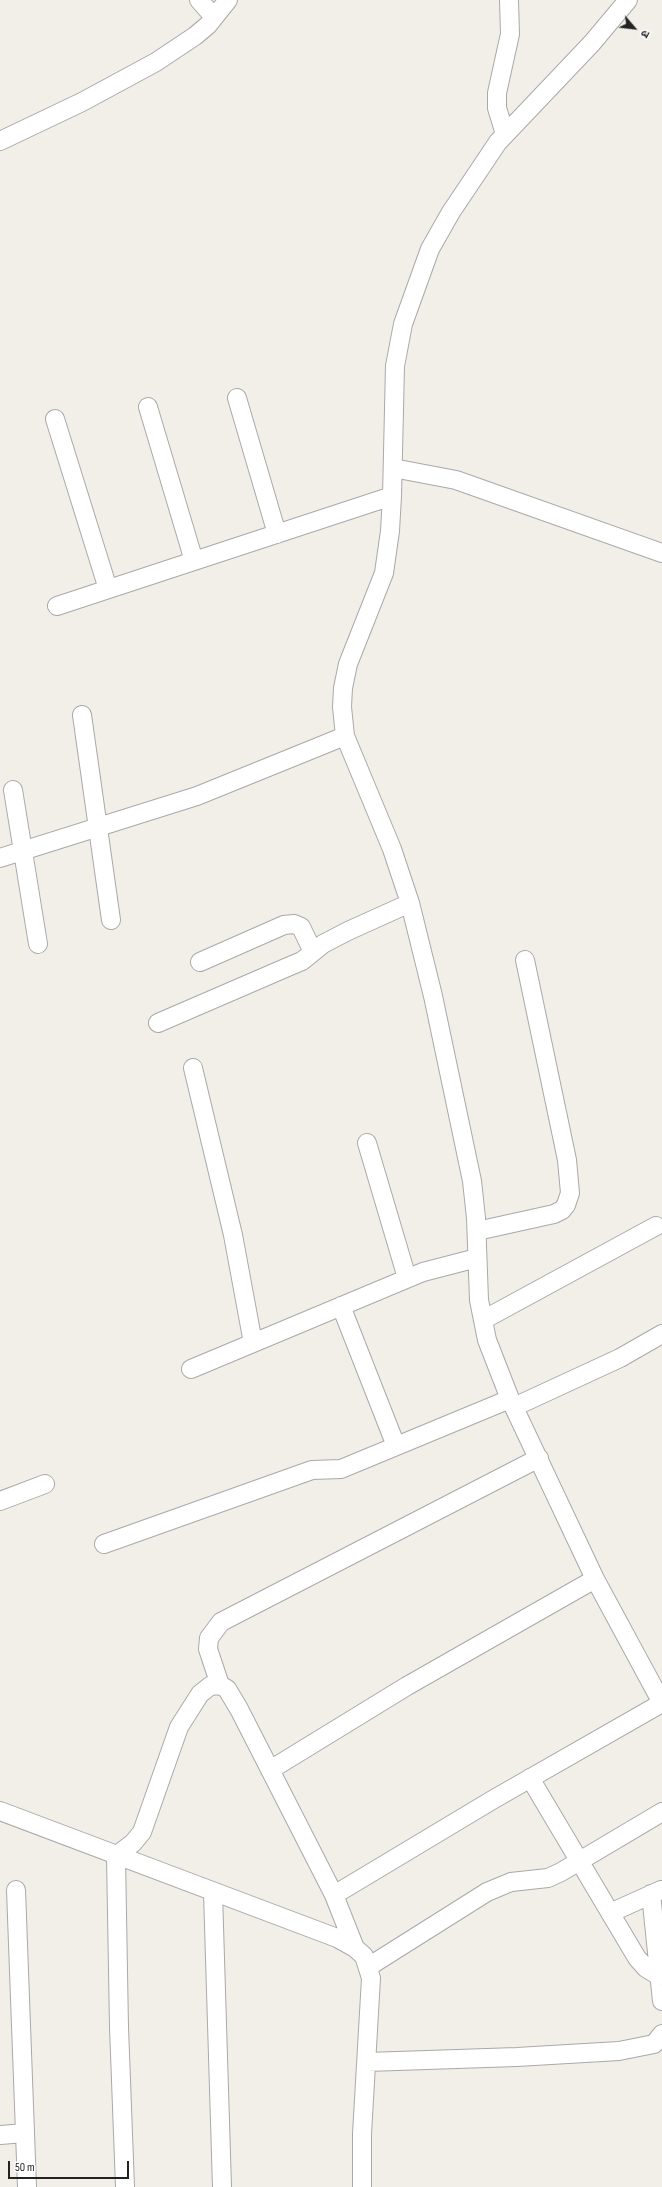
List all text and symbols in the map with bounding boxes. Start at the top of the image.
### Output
north arrow [614,8,654,48]
text: उ [638,28,652,40]
scale bar [10,2153,131,2179]
text: 50 m [15,2160,35,2175]

